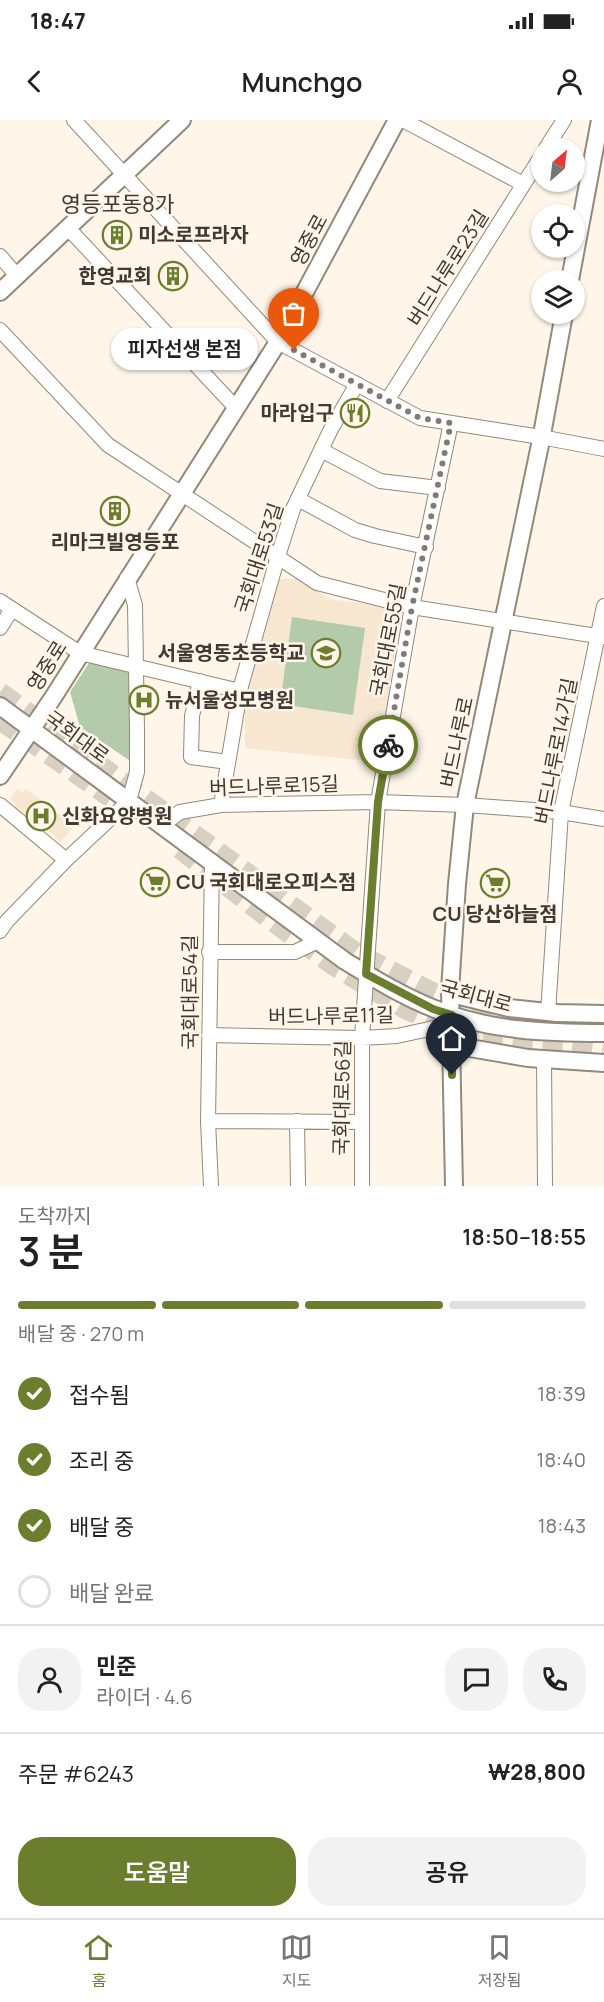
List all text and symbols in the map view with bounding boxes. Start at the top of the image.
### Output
text: 18:47 [30,6,86,36]
text: Munchgo [242,63,362,100]
icon: back [18,65,51,98]
icon: person [553,65,586,98]
north arrow [531,138,585,192]
map controls [531,138,585,324]
district label: 영등포동8가 [61,189,175,219]
street label: 버드나루로23길 [401,204,494,331]
button: locate [531,204,585,258]
street label: 영중로 [284,209,333,270]
building icon: 미소로프라자 [101,219,133,251]
place label: 미소로프라자 [138,221,249,248]
building icon: 한영교회 [157,260,189,292]
place label: 한영교회 [78,262,152,289]
button: layers [531,270,585,324]
pin [268,288,319,350]
icon: bag [277,297,310,330]
callout: 피자선생 본점 [111,329,258,371]
text: 피자선생 본점 [127,335,242,362]
restaurant icon: 마라입구 [339,397,371,429]
place label: 마라입구 [260,399,334,426]
building icon: 리마크빌영등포 [99,495,131,527]
street label: 국회대로53길 [228,499,289,617]
place label: 리마크빌영등포 [51,528,179,555]
street label: 국회대로55길 [363,581,412,699]
street label: 영중로 [21,635,73,696]
school or university icon: 서울영동초등학교 [310,637,342,669]
place label: 서울영동초등학교 [158,639,305,666]
street label: 버드나루로14가길 [528,675,583,826]
hospital icon: 뉴서울성모병원 [128,684,160,716]
place label: 뉴서울성모병원 [165,686,294,713]
street label: 버드나루로 [434,694,479,790]
street label: 국회대로 [40,704,115,769]
courier [358,715,418,775]
icon: bike [372,729,405,762]
street label: 버드나루로15길 [209,770,339,801]
hospital icon: 신화요양병원 [25,800,57,832]
place label: 신화요양병원 [62,802,172,829]
supermarket icon: CU 국회대로오피스점 [139,866,171,898]
supermarket icon: CU 당산하늘점 [479,867,511,899]
place label: CU 국회대로오피스점 [176,868,356,895]
place label: CU 당산하늘점 [432,900,558,927]
street label: 국회대로54길 [176,934,203,1050]
street label: 국회대로 [437,973,515,1018]
street label: 버드나루로11길 [268,1001,394,1030]
pin [426,1013,477,1075]
icon: home [435,1022,468,1055]
street label: 국회대로56길 [327,1040,356,1156]
text: 도착까지 [18,1202,92,1229]
text: 18:50–18:55 [462,1222,586,1252]
text: 3 분 [18,1224,84,1278]
text: 배달 중 · 270 m [18,1320,144,1347]
icon: check [18,1377,51,1410]
text: 접수됨 [69,1380,130,1410]
text: 18:39 [537,1380,586,1407]
icon: check [18,1443,51,1476]
text: 조리 중 [69,1446,134,1476]
text: 18:40 [537,1446,586,1473]
icon: check [18,1509,51,1542]
text: 배달 중 [69,1512,134,1542]
text: 18:43 [538,1512,586,1539]
text: 배달 완료 [69,1578,154,1608]
button: person [18,1648,81,1711]
button: chat [445,1648,508,1711]
button: phone [523,1648,586,1711]
text: 민준 [96,1651,136,1681]
text: 라이더 · 4.6 [96,1683,193,1710]
text: ₩28,800 [488,1757,586,1787]
text: 주문 #6243 [18,1759,134,1789]
button: 도움말 [18,1837,296,1906]
button: 공유 [308,1837,586,1906]
tab: 홈 [82,1931,115,1991]
tab: 지도 [280,1931,313,1991]
tab: 저장됨 [478,1931,522,1991]

